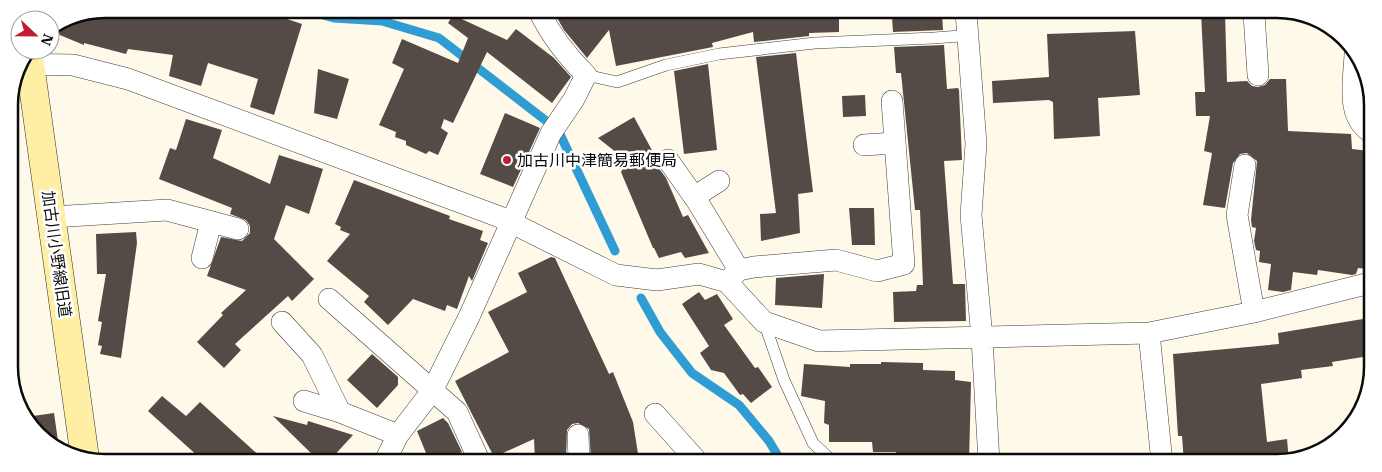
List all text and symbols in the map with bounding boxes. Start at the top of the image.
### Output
north arrow [10,10,60,60]
text: N [37,31,57,48]
place label: 加古川中津簡易郵便局 [517,150,677,170]
marker: 加古川中津簡易郵便局 [501,154,513,166]
street label: 加古川小野線旧道 [38,189,76,319]

